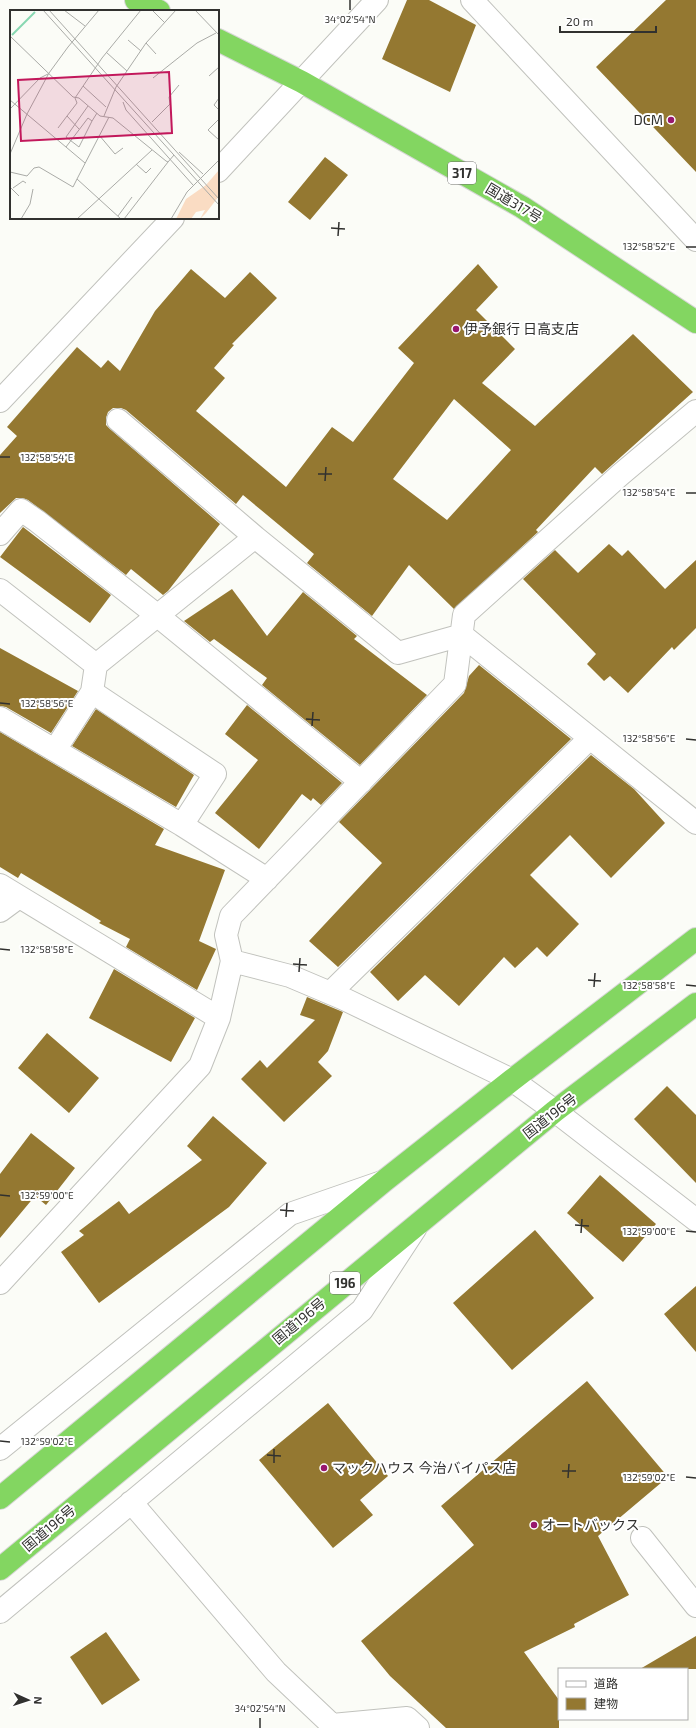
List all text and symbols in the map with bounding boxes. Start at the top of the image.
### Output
scale bar [560,8,656,34]
inset map [10,10,219,219]
text: 34°02'54"N [324,13,376,25]
text: 20 m [566,14,593,28]
place label: DCM [633,111,663,128]
marker: DCM [666,115,676,125]
road number: 317 [448,162,476,184]
street label: 国道317号 [483,179,545,226]
text: 132°58'52"E [623,240,676,252]
place label: 伊予銀行 日高支店 [464,320,579,337]
marker: 伊予銀行 日高支店 [451,324,461,334]
text: 132°58'54"E [21,451,74,463]
text: 132°58'54"E [623,486,676,498]
text: 132°58'56"E [21,697,74,709]
text: 132°58'56"E [623,732,676,744]
text: 132°58'58"E [21,943,74,955]
text: 132°58'58"E [623,979,676,991]
street label: 国道196号 [519,1089,580,1142]
text: 132°59'00"E [20,1189,74,1201]
text: 132°59'00"E [622,1225,676,1237]
road number: 196 [330,1272,360,1294]
street label: 国道196号 [269,1294,329,1348]
text: 132°59'02"E [21,1435,74,1447]
place label: マックハウス 今治バイパス店 [332,1459,516,1476]
marker: マックハウス 今治バイパス店 [319,1463,329,1473]
text: 132°59'02"E [623,1471,676,1483]
street label: 国道196号 [19,1501,79,1555]
place label: オートバックス [542,1516,640,1533]
marker: オートバックス [529,1520,539,1530]
legend [558,1668,688,1720]
text: 道路 [594,1676,618,1690]
north arrow [8,1680,48,1720]
text: N [32,1696,45,1705]
text: 建物 [594,1696,618,1710]
text: 34°02'54"N [234,1702,286,1714]

